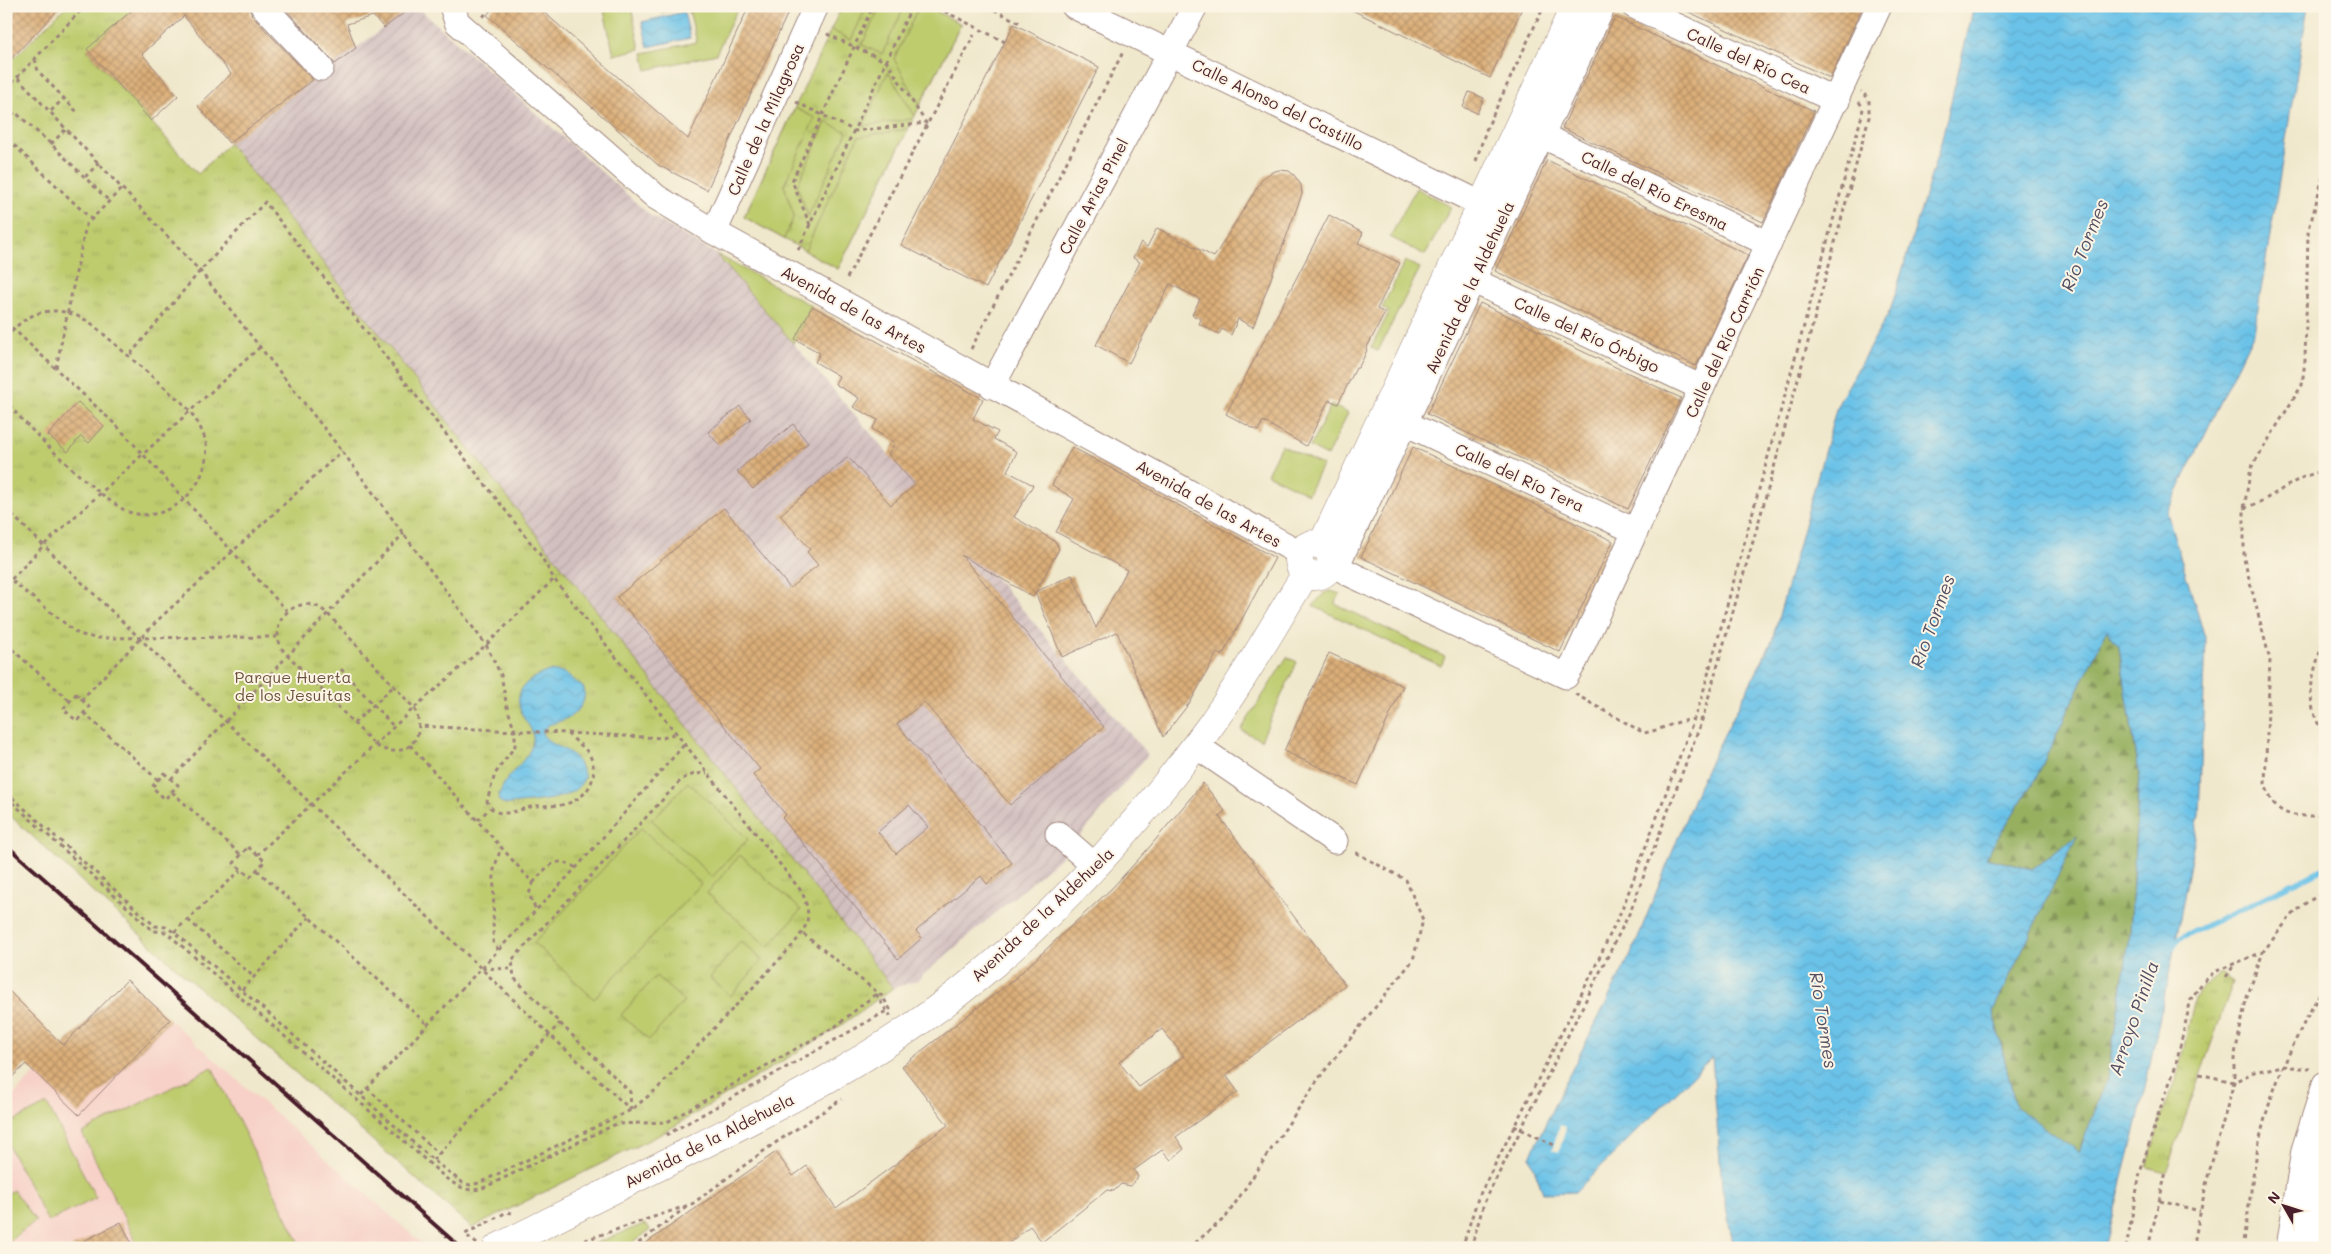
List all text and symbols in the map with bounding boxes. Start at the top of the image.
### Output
street label: Calle del Río Cea [1683,22,1815,98]
street label: Calle de la Milagrosa [722,39,808,199]
street label: Calle Alonso del Castillo [1189,53,1367,155]
street label: Calle Arias Pinel [1053,134,1133,258]
street label: Calle del Río Eresma [1578,145,1732,235]
water label: Río Tormes [2055,195,2113,295]
street label: Avenida de la Aldehuela [1420,197,1518,377]
street label: Avenida de las Artes [778,260,930,358]
street label: Calle del Río Carrión [1680,263,1768,421]
street label: Calle del Río Órbigo [1511,291,1663,377]
street label: Calle del Río Tera [1452,438,1588,516]
street label: Avenida de las Artes [1133,454,1285,552]
water label: Río Tormes [1904,571,1960,671]
park label: Parque Huerta de los Jesuitas [235,666,351,705]
street label: Avenida de la Aldehuela [966,842,1118,986]
water label: Arroyo Pinilla [2102,958,2164,1078]
water label: Río Tormes [1805,970,1843,1070]
street label: Avenida de la Aldehuela [621,1088,798,1192]
north arrow [2258,1182,2308,1232]
text: N [2263,1187,2284,1208]

